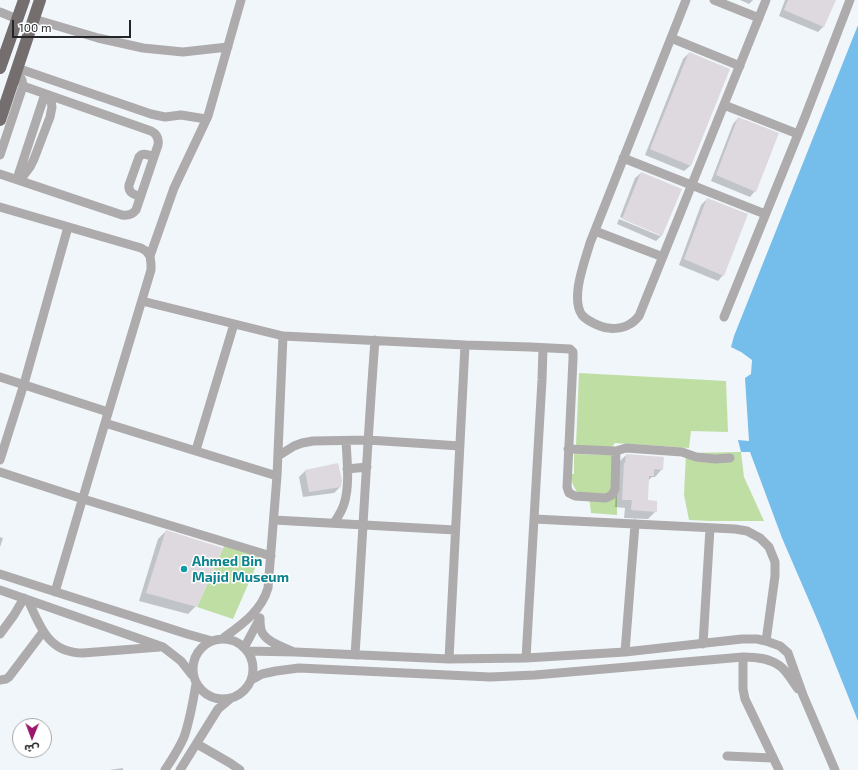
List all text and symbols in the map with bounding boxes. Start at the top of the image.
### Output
scale bar [14,12,133,38]
text: 100 m [19,20,51,34]
place label: Ahmed Bin Majid Museum [192,553,289,586]
marker: Ahmed Bin Majid Museum [179,564,189,574]
north arrow [12,718,52,758]
text: ش [24,743,39,756]

